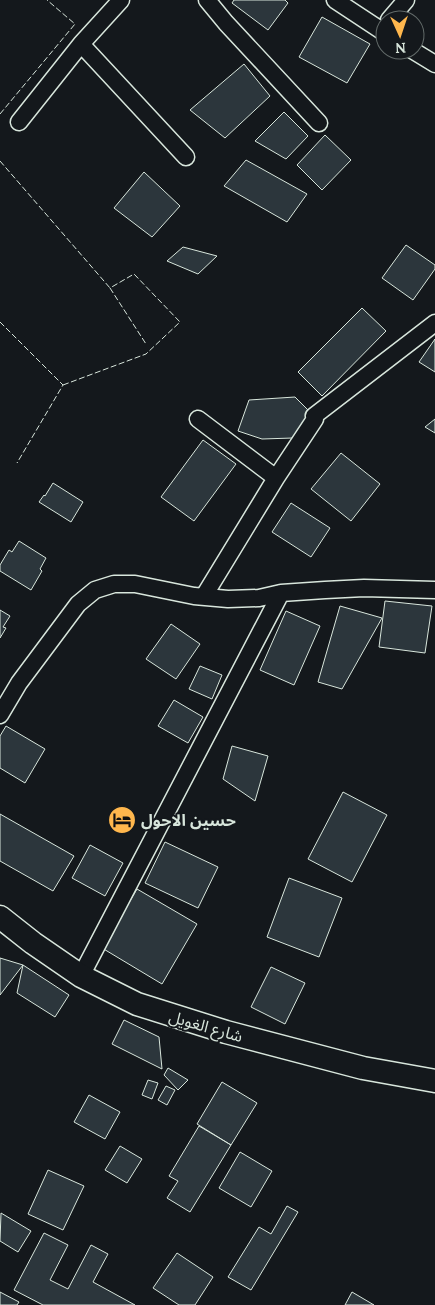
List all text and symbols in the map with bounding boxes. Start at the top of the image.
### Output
north arrow [375,10,425,60]
text: N [395,39,407,57]
hotel icon: حسين الاحول [107,805,137,835]
place label: حسين الاحول [141,810,236,830]
street label: شارع الغويل [166,1006,245,1049]

